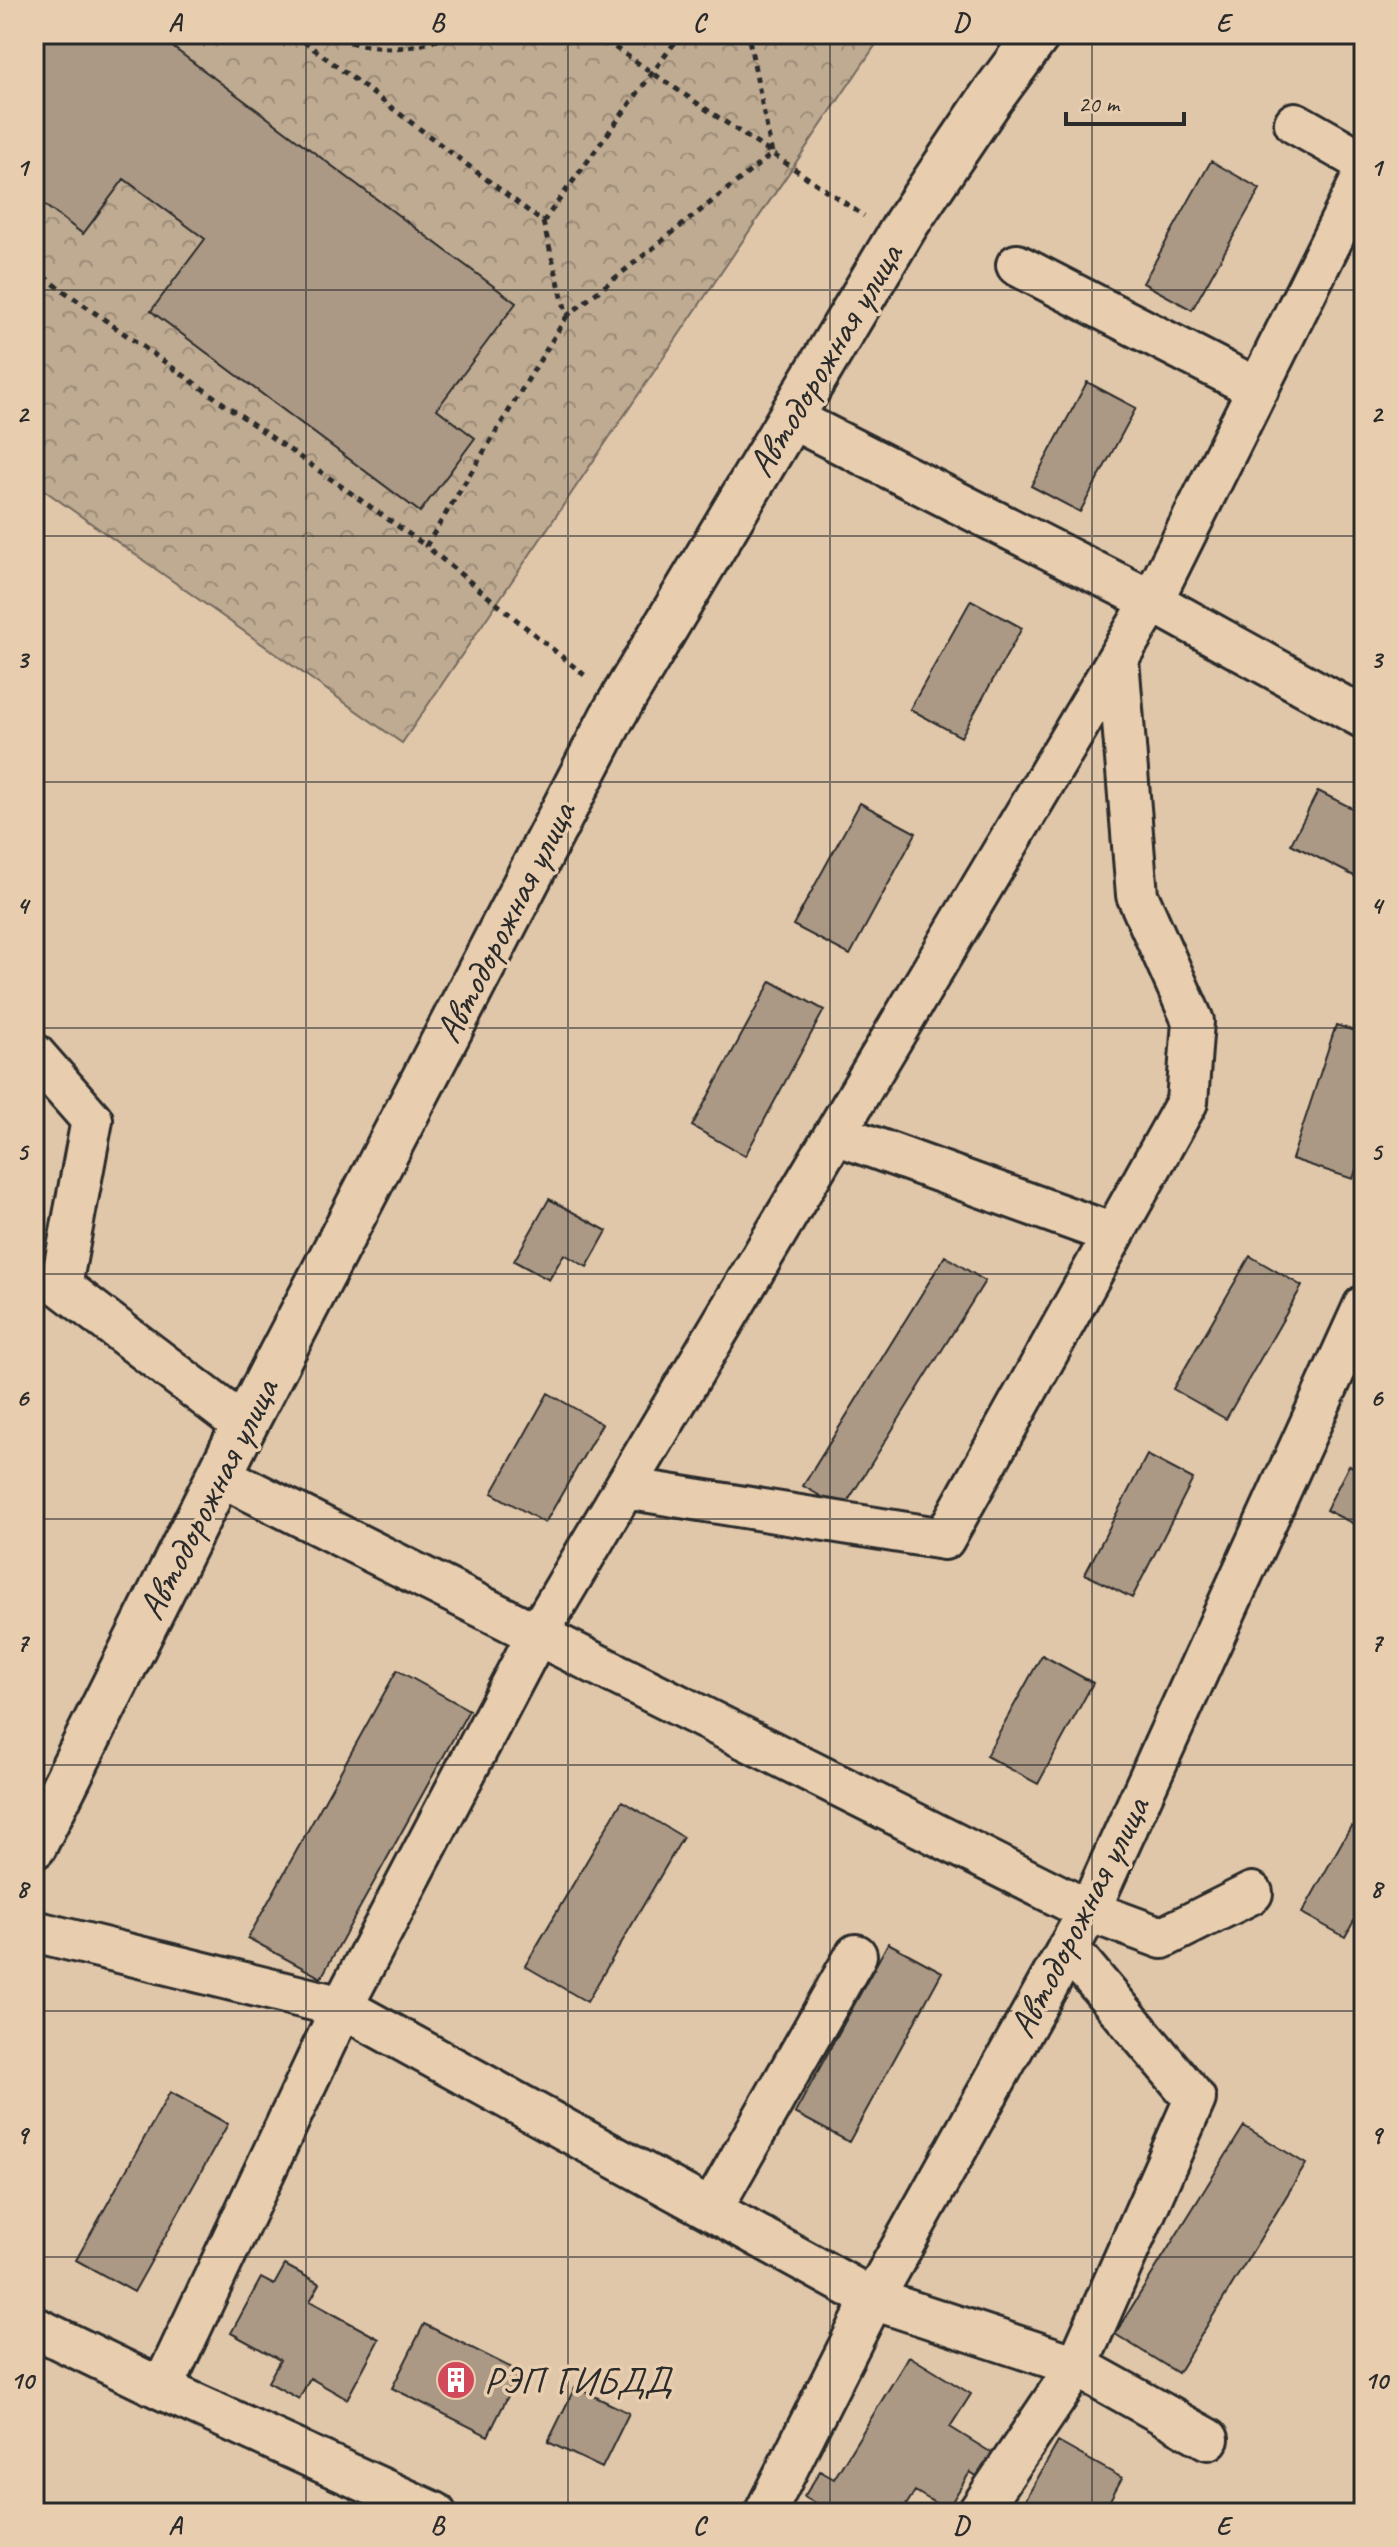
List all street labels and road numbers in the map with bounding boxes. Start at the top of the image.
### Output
street label: Автодорожная улица [737,232,915,485]
street label: Автодорожная улица [424,791,587,1050]
street label: Автодорожная улица [127,1368,290,1627]
street label: Автодорожная улица [998,1786,1161,2045]

